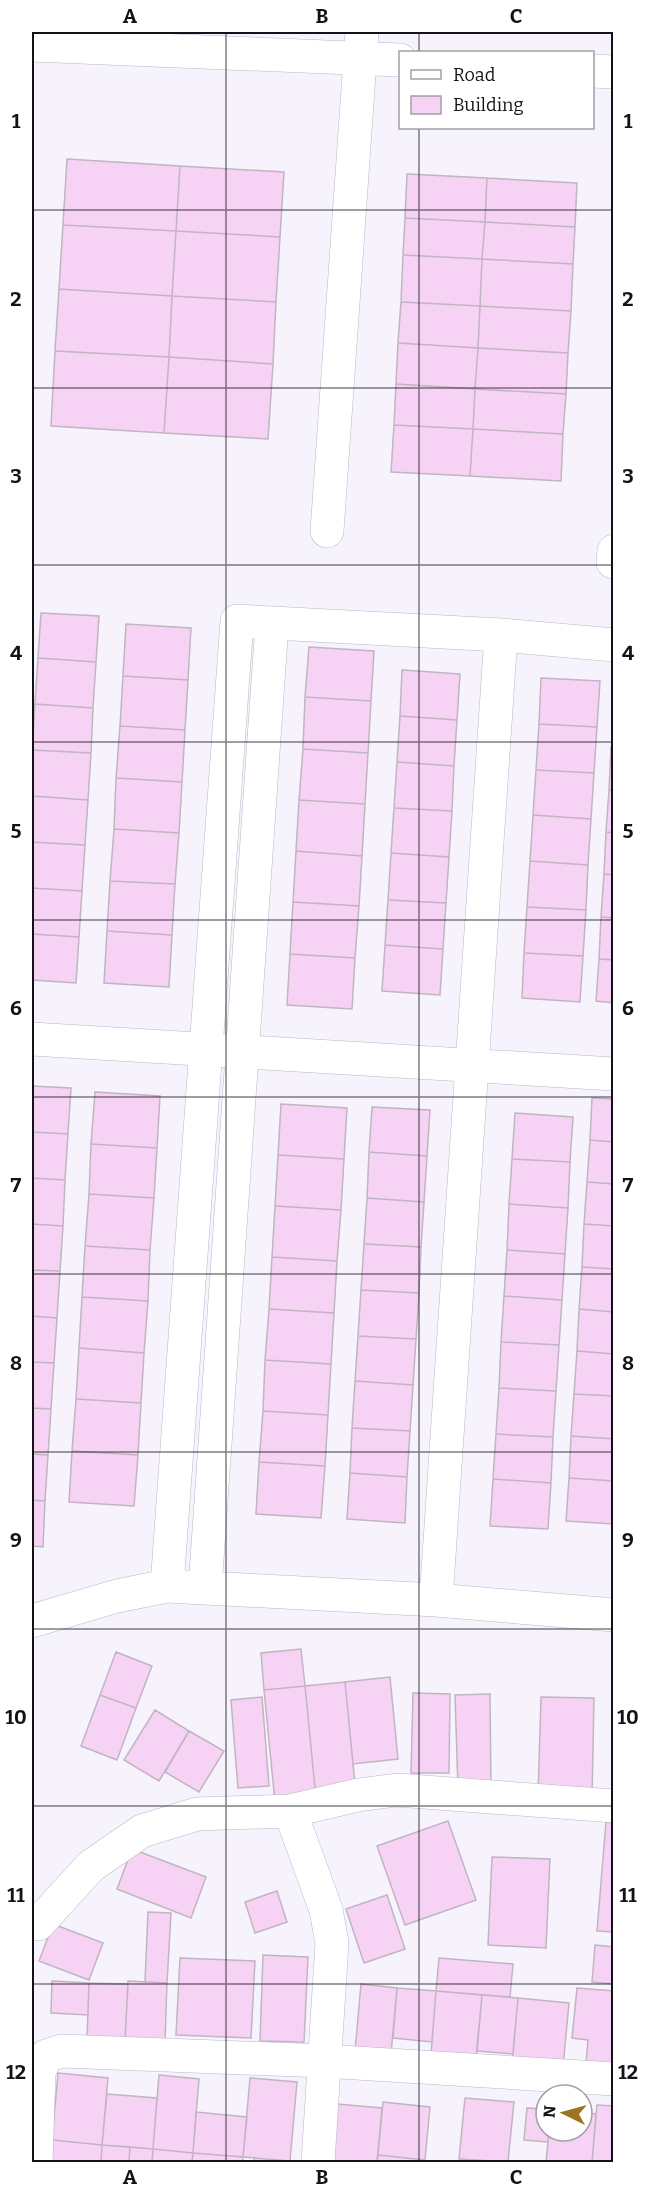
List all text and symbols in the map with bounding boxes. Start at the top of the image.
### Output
text: A [123,4,138,28]
text: B [316,4,329,28]
text: C [510,4,522,28]
legend [399,51,594,129]
text: Road [453,64,496,86]
text: Building [453,94,524,116]
text: 1 [12,109,21,133]
text: 1 [624,109,633,133]
text: 2 [10,287,22,311]
text: 2 [622,287,634,311]
text: 3 [10,464,22,488]
text: 3 [622,464,634,488]
text: 4 [10,641,22,665]
text: 4 [622,641,634,665]
text: 5 [11,819,22,843]
text: 5 [623,819,634,843]
text: 6 [10,996,22,1020]
text: 6 [622,996,634,1020]
text: 7 [11,1173,22,1197]
text: 7 [623,1173,634,1197]
text: 8 [10,1351,22,1375]
text: 8 [622,1351,634,1375]
text: 9 [10,1528,22,1552]
text: 9 [622,1528,634,1552]
text: 10 [5,1705,27,1729]
text: 10 [617,1705,639,1729]
text: 11 [7,1883,25,1907]
text: 11 [619,1883,637,1907]
text: 12 [6,2060,26,2084]
text: 12 [618,2060,638,2084]
north arrow [534,2083,594,2143]
text: N [540,2105,560,2119]
text: A [123,2165,138,2189]
text: B [316,2165,329,2189]
text: C [510,2165,522,2189]

